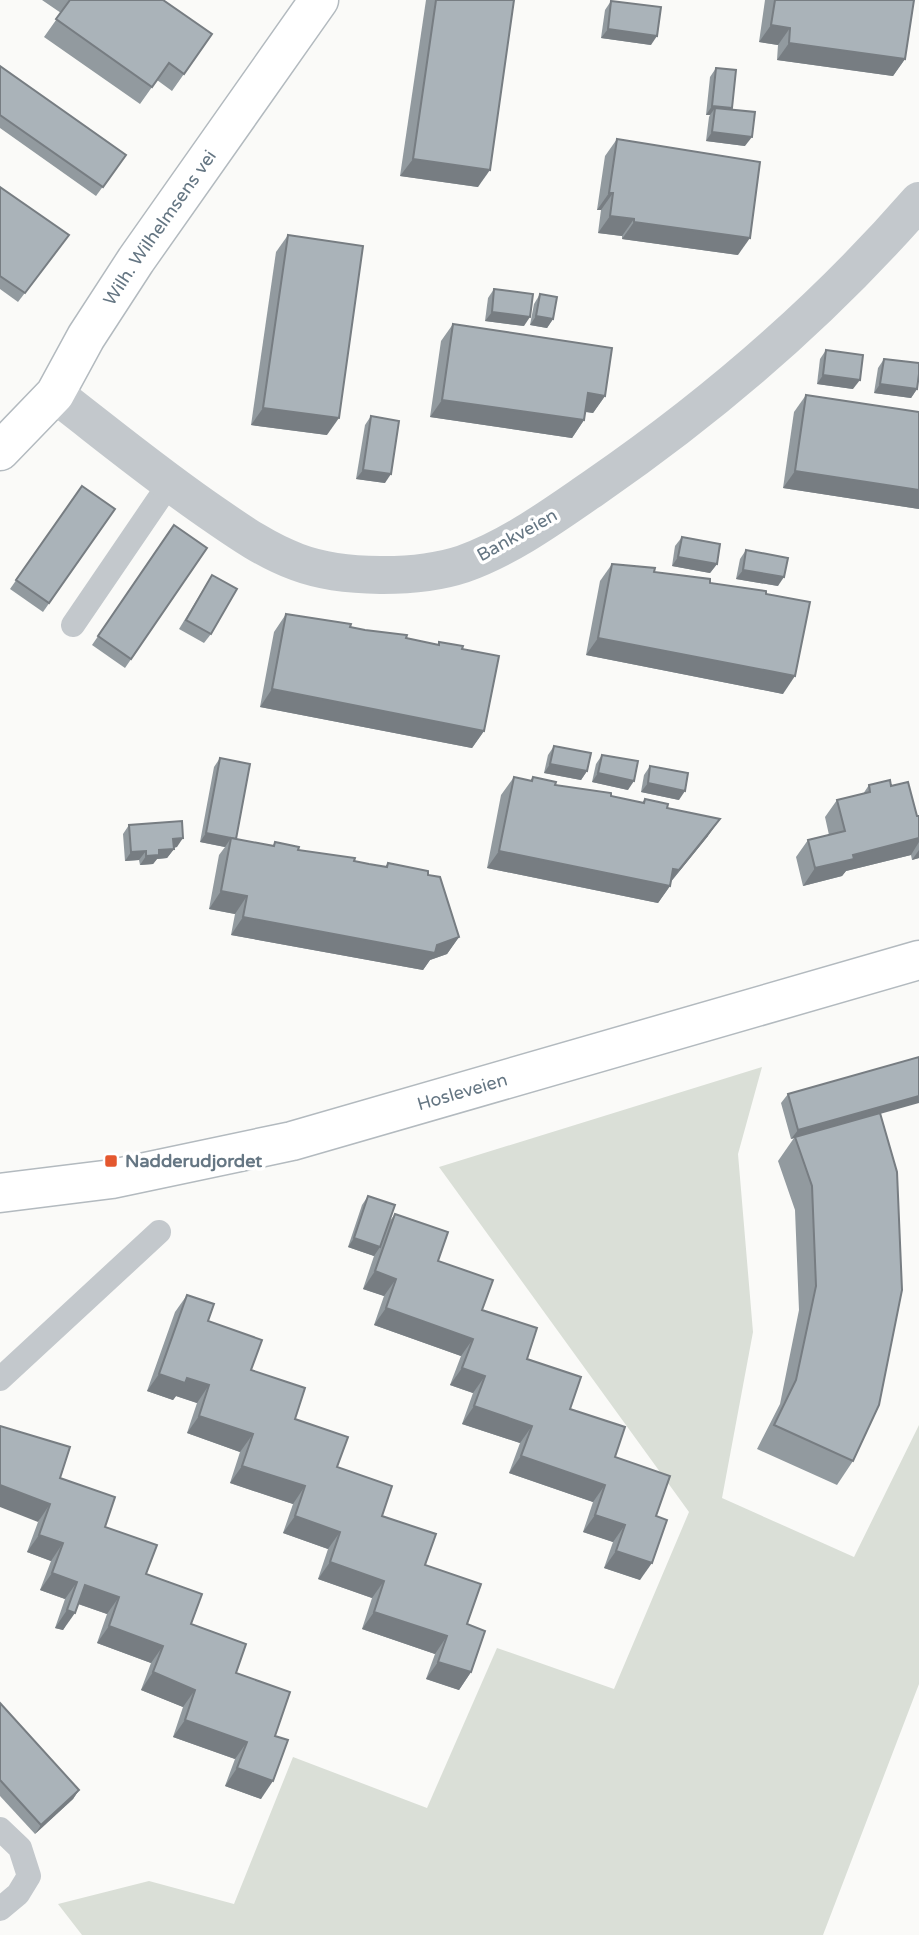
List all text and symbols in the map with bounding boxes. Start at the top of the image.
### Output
street label: Wilh. Wilhelmsens vei [99,146,221,309]
street label: Bankveien [473,504,561,566]
street label: Hosleveien [415,1068,510,1115]
place label: Nadderudjordet [125,1150,262,1172]
marker: Nadderudjordet [103,1153,119,1169]

